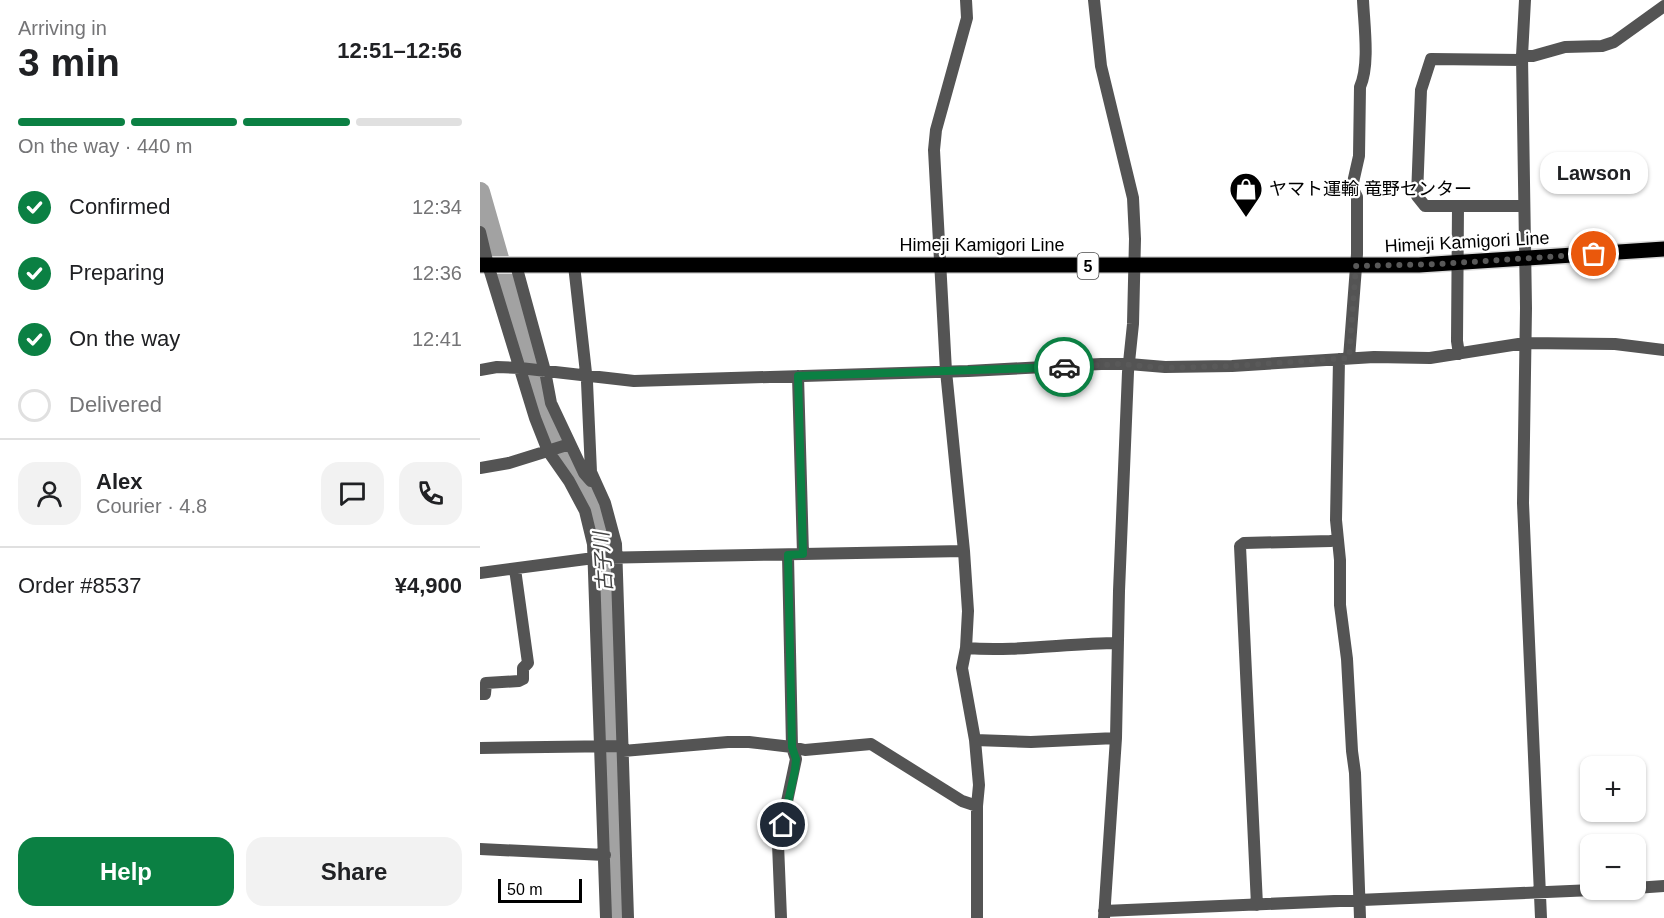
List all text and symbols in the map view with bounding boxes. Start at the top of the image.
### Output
text: Arriving in [18,17,107,39]
text: 12:51–12:56 [337,38,462,63]
text: 3 min [18,41,120,84]
text: On the way · 440 m [18,135,193,157]
callout: Lawson [1540,152,1648,194]
text: Lawson [1557,162,1631,184]
shop icon: ヤマト運輸 竜野センター [1228,171,1264,218]
place label: ヤマト運輸 竜野センター [1269,179,1472,199]
icon: check [18,191,51,224]
text: Confirmed [69,194,170,219]
text: 12:34 [412,196,462,218]
street label: Himeji Kamigori Line [1384,228,1550,256]
pin [1568,228,1619,279]
street label: Himeji Kamigori Line [899,235,1065,255]
icon: bag [1577,237,1610,270]
road number: 5 [1078,253,1098,279]
icon: check [18,257,51,290]
text: Preparing [69,260,164,285]
text: 12:36 [412,262,462,284]
icon: check [18,323,51,356]
text: On the way [69,326,180,351]
text: 12:41 [412,328,462,350]
courier [1034,337,1094,397]
icon: car [1048,351,1081,384]
text: Delivered [69,392,162,417]
button: person [18,462,81,525]
button: chat [321,462,384,525]
button: phone [399,462,462,525]
text: Alex [96,469,142,494]
text: Courier · 4.8 [96,495,207,517]
water label: 古子川 [590,529,616,593]
text: Order #8537 [18,573,142,598]
text: ¥4,900 [395,573,462,598]
map controls [1580,756,1646,900]
button: + [1580,756,1646,822]
pin [757,799,808,850]
icon: home [766,808,799,841]
button: − [1580,834,1646,900]
button: Help [18,837,234,906]
button: Share [246,837,462,906]
scale bar [498,876,582,904]
text: 50 m [507,881,543,898]

